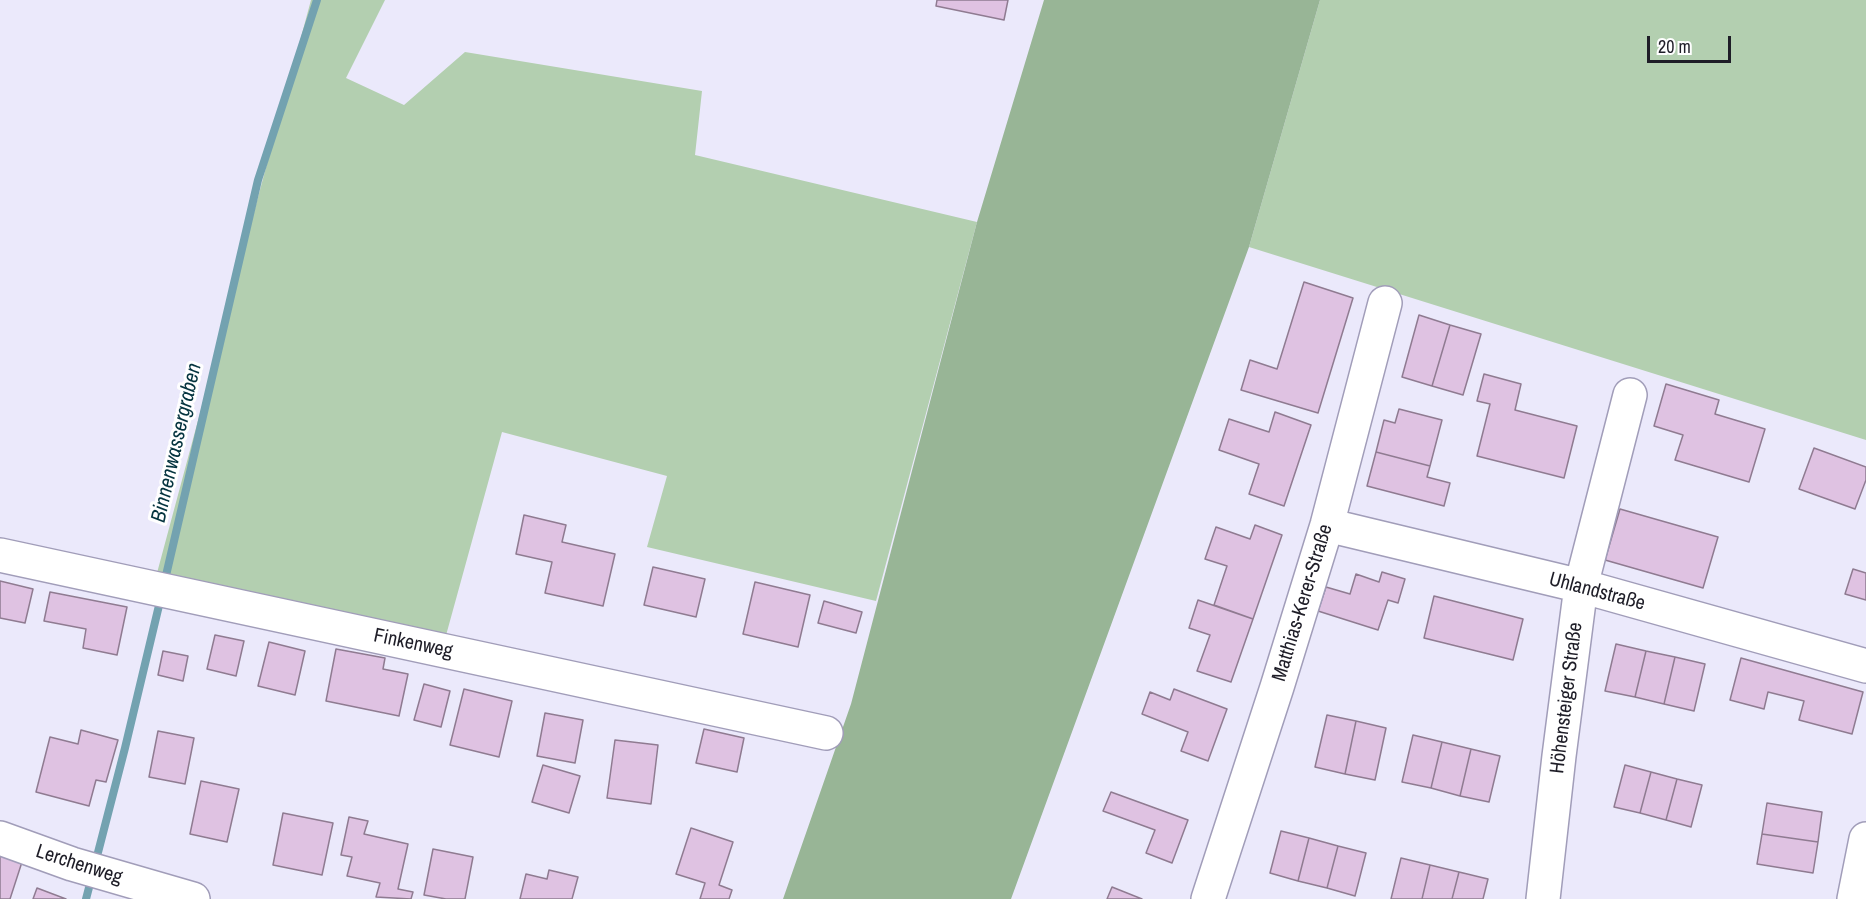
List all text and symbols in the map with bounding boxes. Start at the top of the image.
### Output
scale bar [1650,24,1734,62]
text: 20 m [1658,34,1691,59]
water label: Binnenwassergraben [146,361,208,525]
street label: Matthias-Kerer-Straße [1268,521,1338,685]
street label: Uhlandstraße [1546,568,1648,616]
street label: Höhensteiger Straße [1546,621,1588,775]
street label: Finkenweg [371,624,455,664]
street label: Lerchenweg [33,840,125,890]

